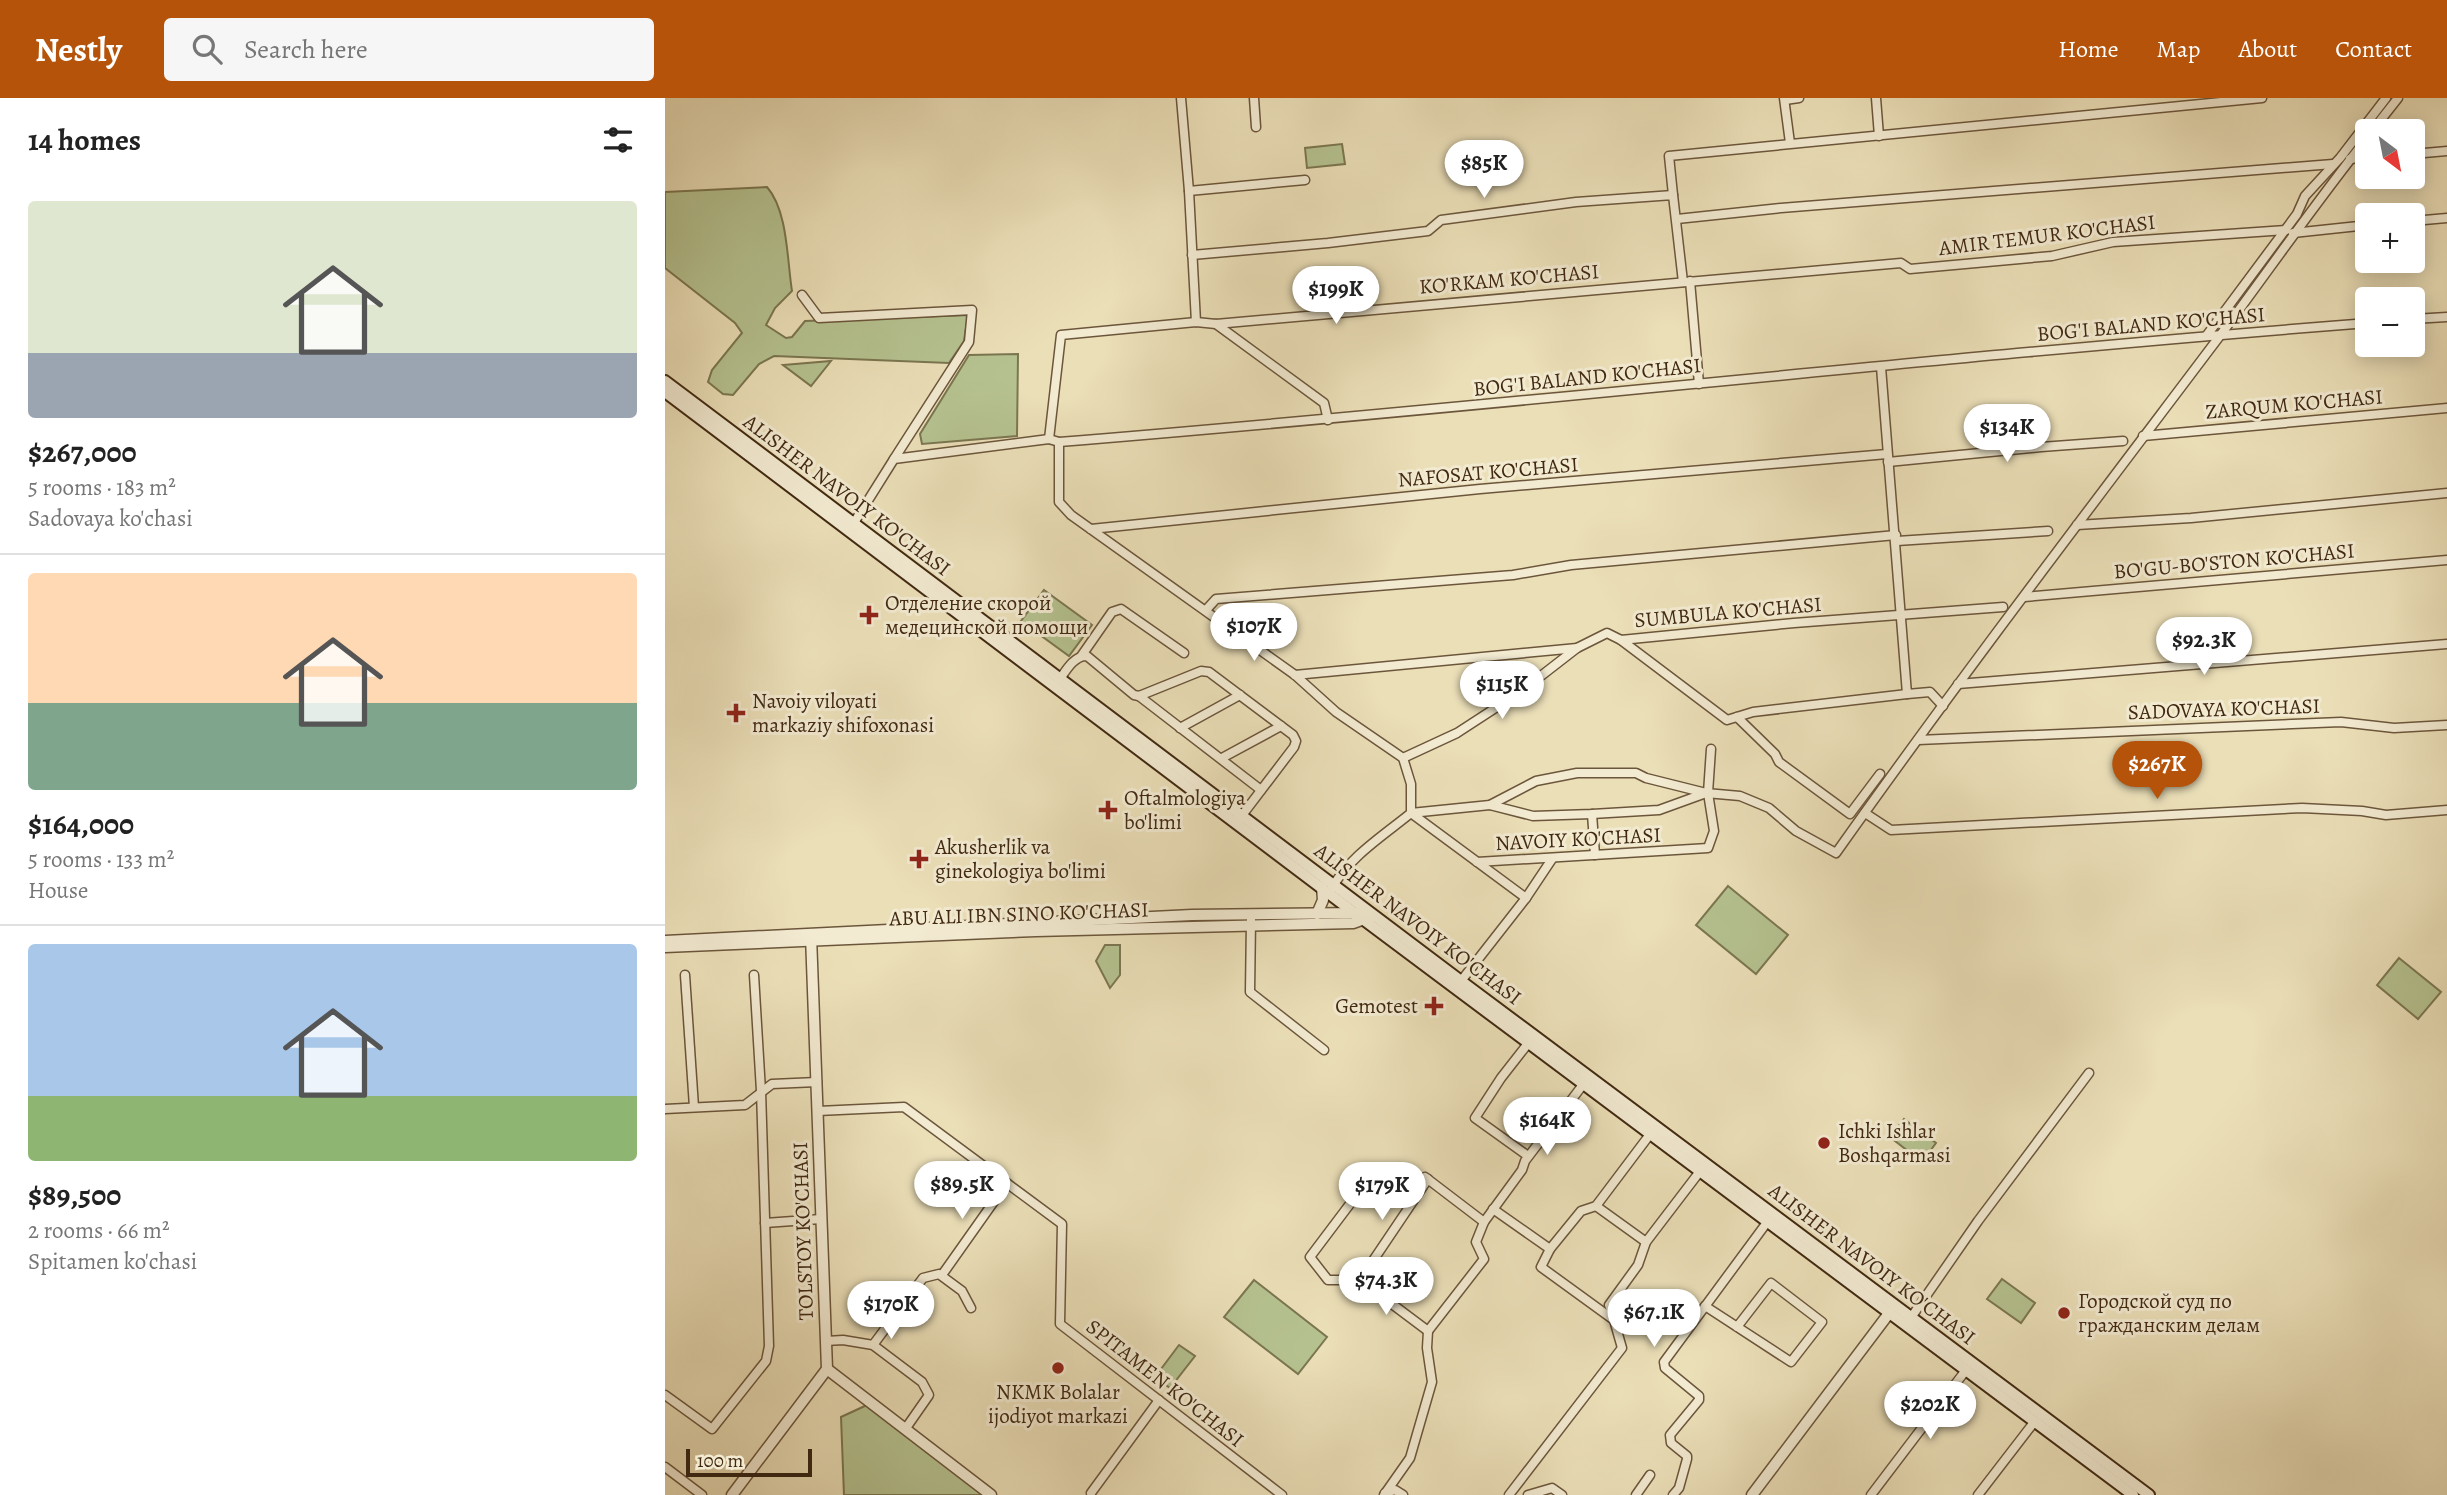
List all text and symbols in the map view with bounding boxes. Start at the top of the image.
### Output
search box [164,18,654,81]
text: Nestly [35,27,122,72]
icon: search [188,30,226,68]
text: Search here [244,32,368,67]
text: Home [2058,33,2119,65]
text: Map [2157,33,2201,65]
text: About [2239,33,2297,65]
text: Contact [2335,33,2412,65]
north arrow [2355,119,2425,189]
map controls [2355,119,2425,357]
text: 14 homes [28,120,141,160]
icon: filters [599,121,637,159]
pin: $85K [1443,140,1525,200]
text: $85K [1461,147,1507,178]
button: + [2355,203,2425,273]
street label: AMIR TEMUR KO'CHASI [1936,208,2157,262]
icon: home [270,247,396,373]
street label: KO'RKAM KO'CHASI [1418,257,1600,301]
pin: $199K [1287,266,1385,326]
text: $199K [1308,273,1364,304]
button: − [2355,287,2425,357]
street label: BOG'I BALAND KO'CHASI [2036,300,2266,348]
street label: BOG'I BALAND KO'CHASI [1472,351,1702,403]
street label: ZARQUM KO'CHASI [2204,382,2384,426]
pin: $134K [1958,404,2056,464]
street label: ALISHER NAVOIY KO'CHASI [737,407,956,582]
text: $134K [1980,411,2034,442]
text: $267,000 [28,432,137,472]
street label: NAFOSAT KO'CHASI [1397,450,1579,494]
text: 5 rooms · 183 m² [28,472,176,503]
text: Sadovaya ko'chasi [28,503,193,534]
street label: BO'GU-BO'STON KO'CHASI [2112,537,2356,585]
place label: Отделение скорой медецинской помощи [885,589,1088,641]
street label: SUMBULA KO'CHASI [1633,590,1823,634]
pin: $107K [1205,603,1303,663]
marker: Отделение скорой медецинской помощи [859,605,879,625]
text: $107K [1226,610,1282,641]
pin: $92.3K [2147,618,2261,677]
icon: home [270,619,396,745]
text: $92.3K [2172,624,2236,655]
pin: $115K [1453,662,1551,721]
text: $115K [1476,668,1528,699]
place label: Navoiy viloyati markaziy shifoxonasi [752,687,934,739]
street label: SADOVAYA KO'CHASI [2127,692,2321,726]
marker: Navoiy viloyati markaziy shifoxonasi [726,703,746,723]
pin: $267K [2108,742,2206,801]
text: $267K [2128,748,2186,779]
place label: Oftalmologiya bo'limi [1124,784,1246,836]
marker: Oftalmologiya bo'limi [1098,800,1118,820]
text: $164,000 [28,804,134,844]
street label: NAVOIY KO'CHASI [1494,821,1662,857]
place label: Akusherlik va ginekologiya bo'limi [934,833,1106,885]
street label: ALISHER NAVOIY KO'CHASI [1308,836,1527,1011]
text: 5 rooms · 133 m² [28,844,174,875]
marker: Akusherlik va ginekologiya bo'limi [909,849,929,869]
text: House [28,875,88,906]
street label: ABU ALI IBN SINO KO'CHASI [888,895,1149,933]
icon: home [270,990,396,1116]
place label: Gemotest [1335,992,1418,1020]
marker: Gemotest [1424,996,1444,1016]
pin: $164K [1498,1098,1596,1157]
text: $164K [1519,1104,1575,1135]
place label: Ichki Ishlar Boshqarmasi [1838,1117,1951,1169]
marker: Ichki Ishlar Boshqarmasi [1816,1135,1832,1151]
street label: TOLSTOY KO'CHASI [786,1141,820,1321]
pin: $89.5K [905,1162,1019,1221]
pin: $179K [1333,1162,1431,1222]
text: $89.5K [930,1168,994,1199]
text: $179K [1355,1169,1409,1200]
text: $89,500 [28,1175,121,1215]
street label: ALISHER NAVOIY KO'CHASI [1762,1176,1981,1351]
text: 2 rooms · 66 m² [28,1215,170,1246]
text: Spitamen ko'chasi [28,1246,197,1277]
pin: $74.3K [1329,1258,1443,1317]
text: $74.3K [1355,1264,1417,1295]
pin: $170K [842,1282,940,1341]
place label: Городской суд по гражданским делам [2078,1287,2260,1339]
text: $170K [863,1288,919,1319]
pin: $67.1K [1597,1290,1711,1349]
text: $67.1K [1624,1296,1684,1327]
marker: Городской суд по гражданским делам [2056,1305,2072,1321]
street label: SPITAMEN KO'CHASI [1080,1313,1250,1453]
marker: NKMK Bolalar ijodiyot markazi [1050,1360,1066,1376]
place label: NKMK Bolalar ijodiyot markazi [988,1378,1128,1430]
pin: $202K [1881,1382,1979,1441]
text: $202K [1900,1388,1960,1419]
scale bar [686,1446,812,1478]
text: 100 m [697,1448,743,1474]

